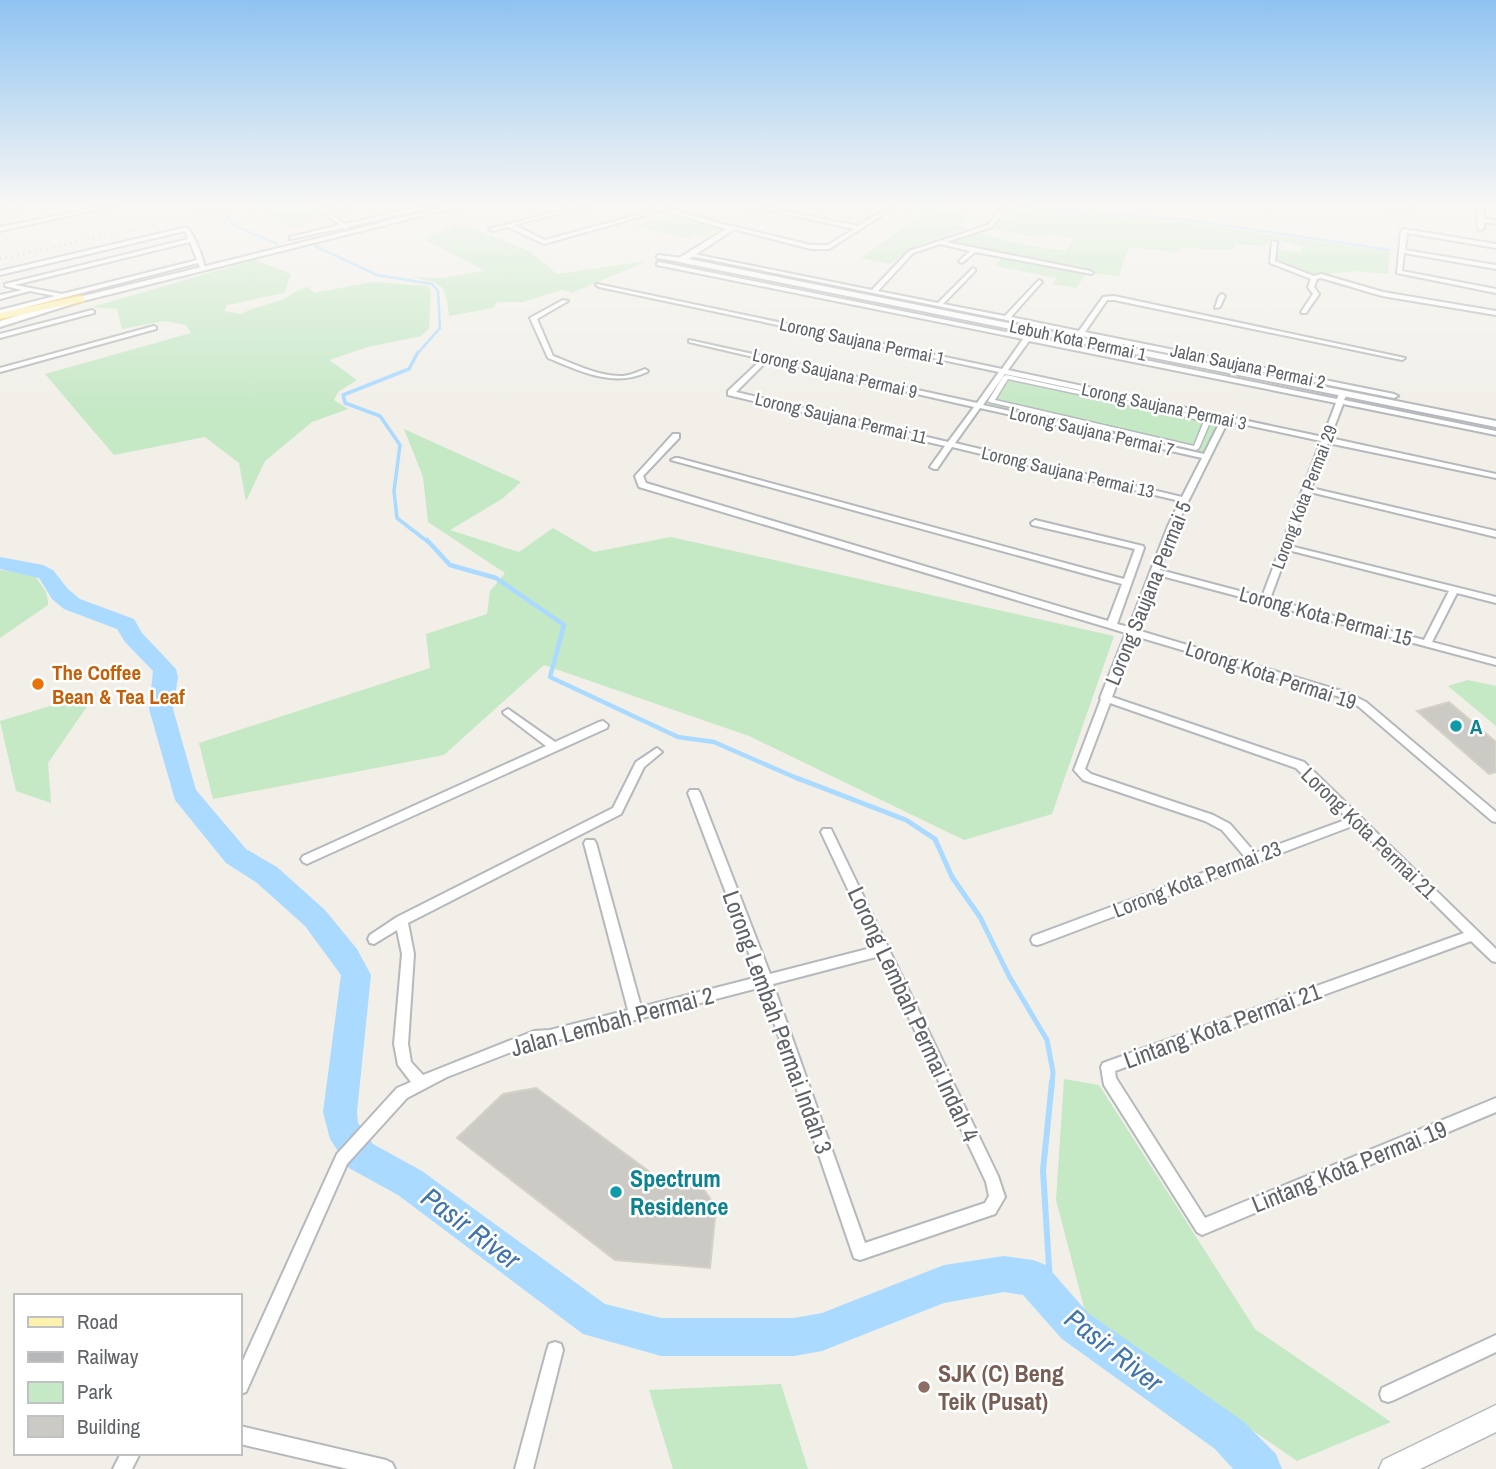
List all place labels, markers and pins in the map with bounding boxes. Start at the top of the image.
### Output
place label: The Coffee Bean & Tea Leaf [52,658,185,711]
marker: The Coffee Bean & Tea Leaf [30,676,46,692]
place label: A [1470,712,1483,741]
marker: A [1448,718,1464,734]
place label: Spectrum Residence [630,1162,729,1222]
marker: Spectrum Residence [608,1184,624,1200]
place label: SJK (C) Beng Teik (Pusat) [938,1357,1064,1417]
marker: SJK (C) Beng Teik (Pusat) [916,1379,932,1395]

